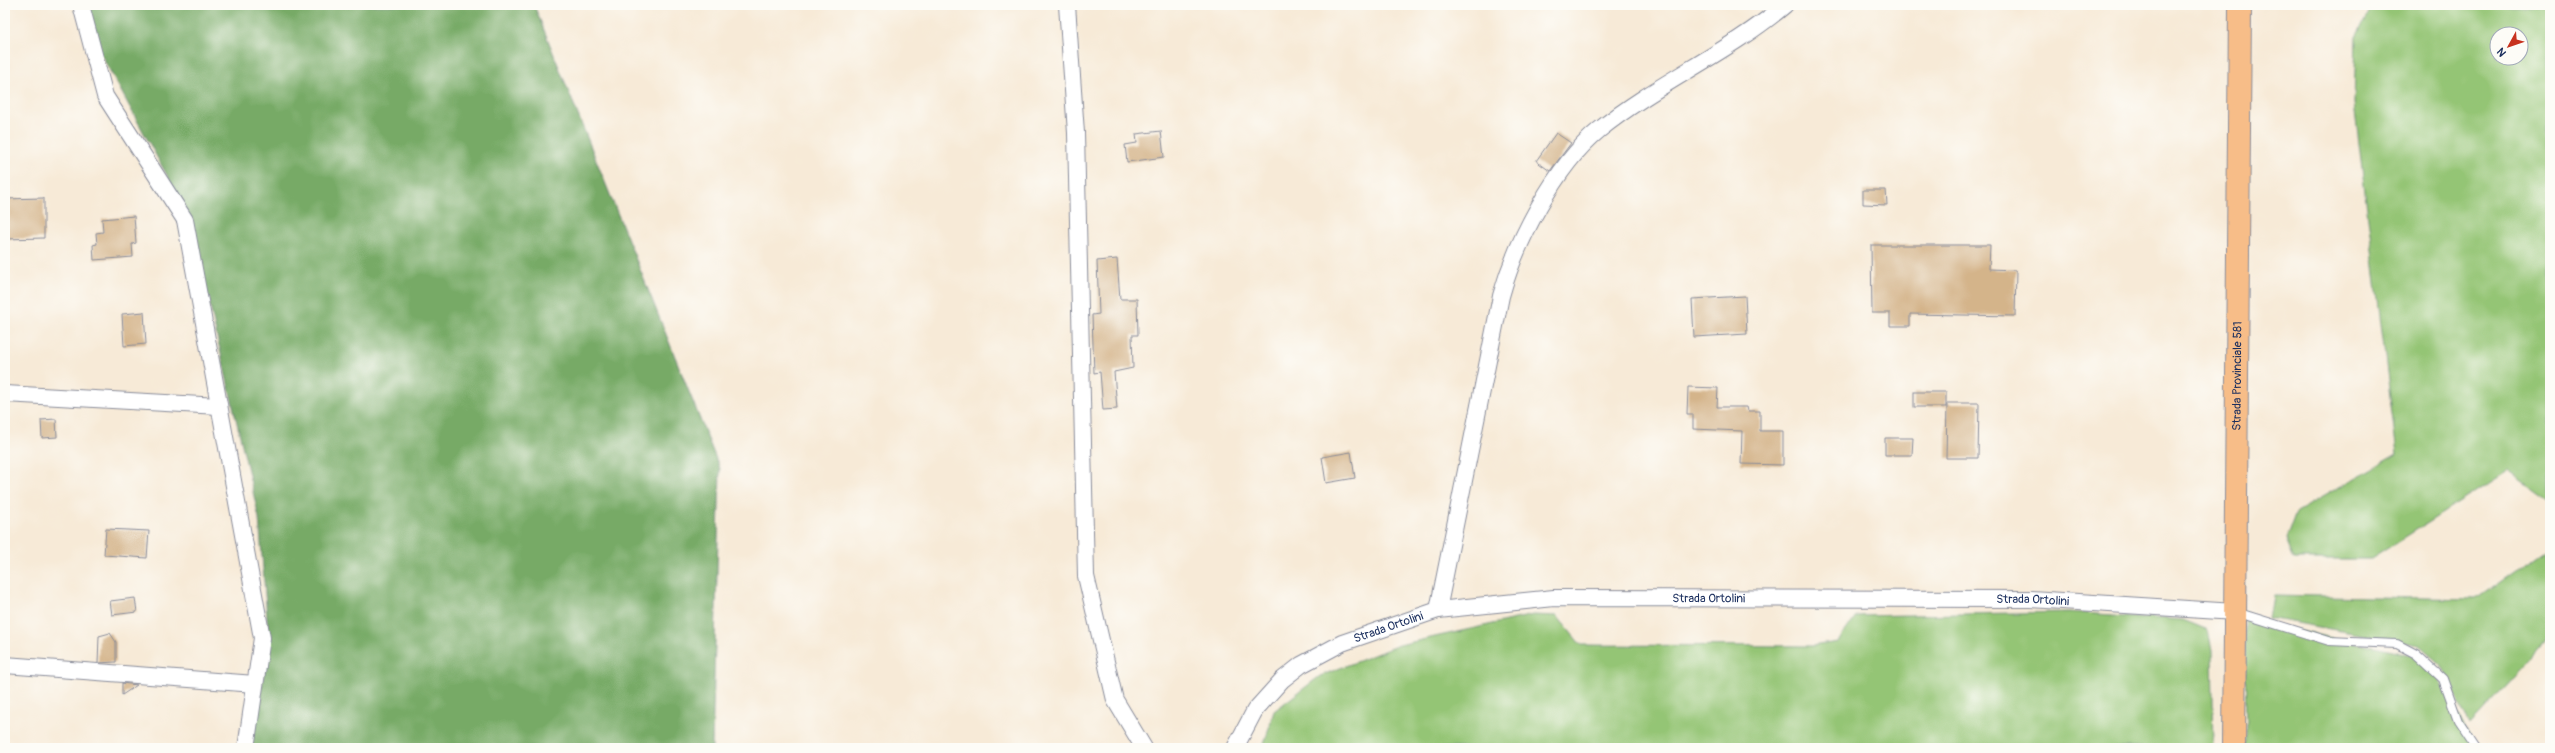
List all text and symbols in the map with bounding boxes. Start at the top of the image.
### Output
north arrow [2489,26,2529,66]
text: N [2494,45,2509,59]
street label: Strada Provinciale 581 [2230,321,2245,431]
street label: Strada Ortolini [1672,591,1745,606]
street label: Strada Ortolini [1996,592,2070,609]
street label: Strada Ortolini [1352,609,1425,646]

